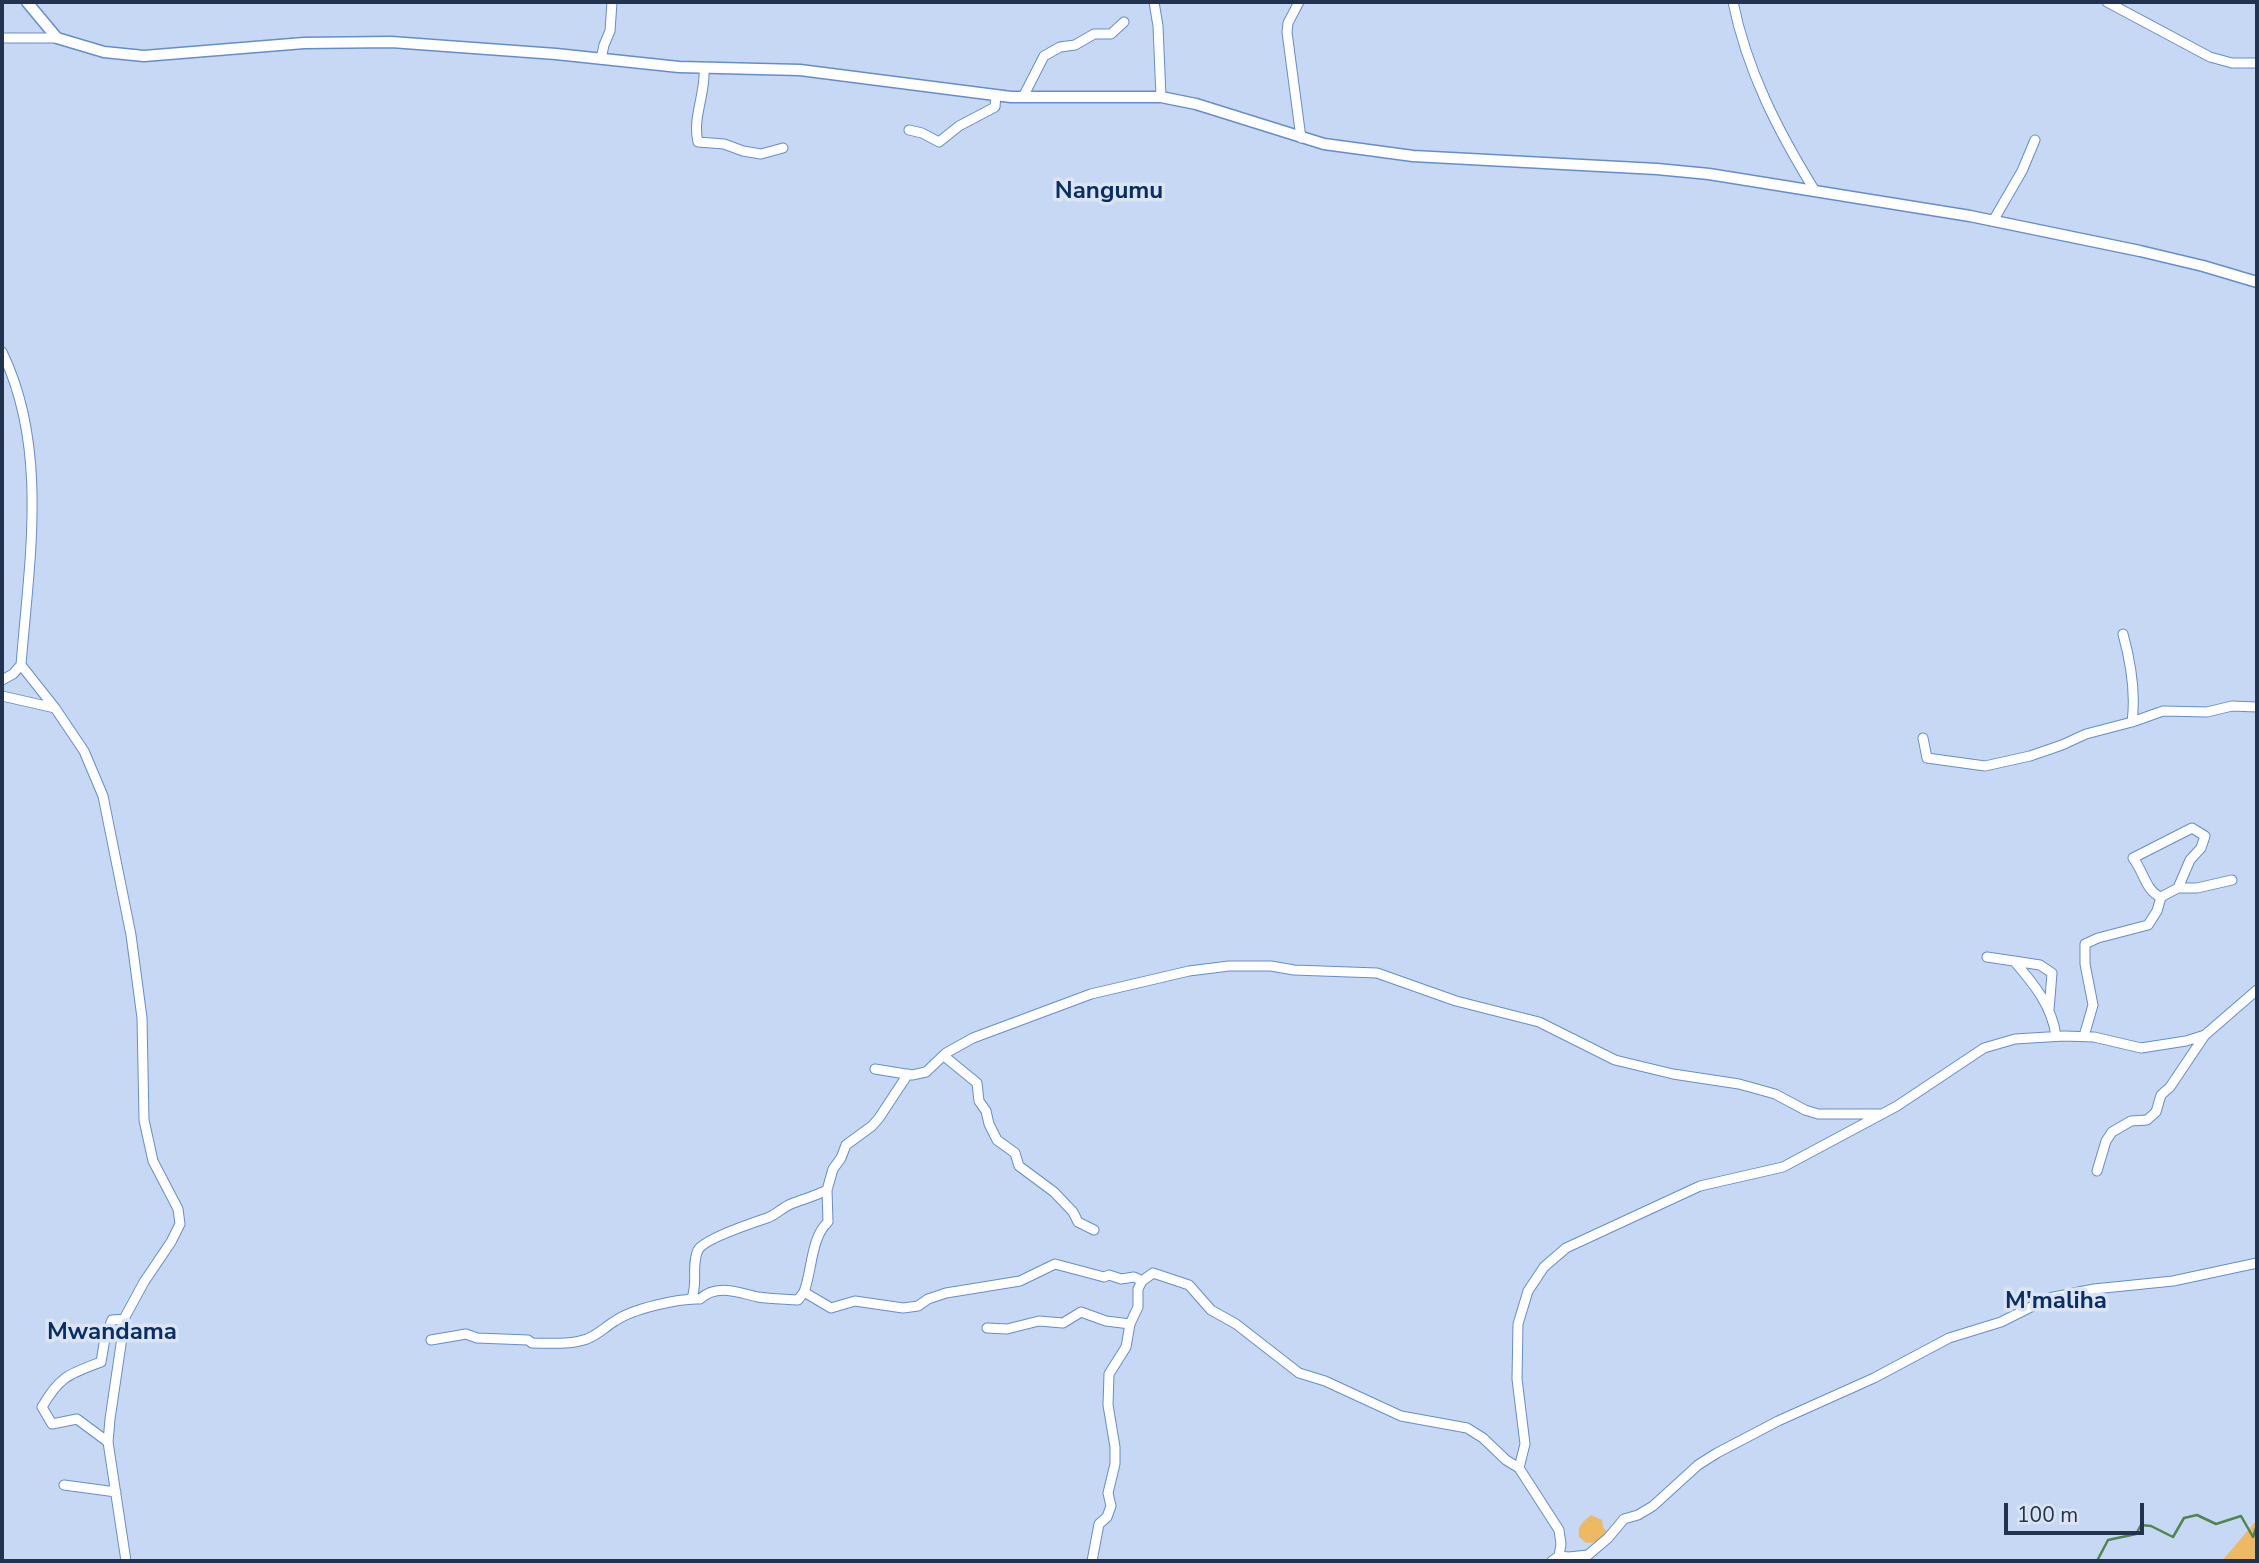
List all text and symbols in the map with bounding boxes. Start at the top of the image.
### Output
district label: Nangumu [1055,178,1163,206]
district label: M'maliha [2005,1288,2107,1316]
district label: Mwandama [47,1319,177,1347]
scale bar [2007,1490,2147,1534]
text: 100 m [2017,1501,2078,1529]

